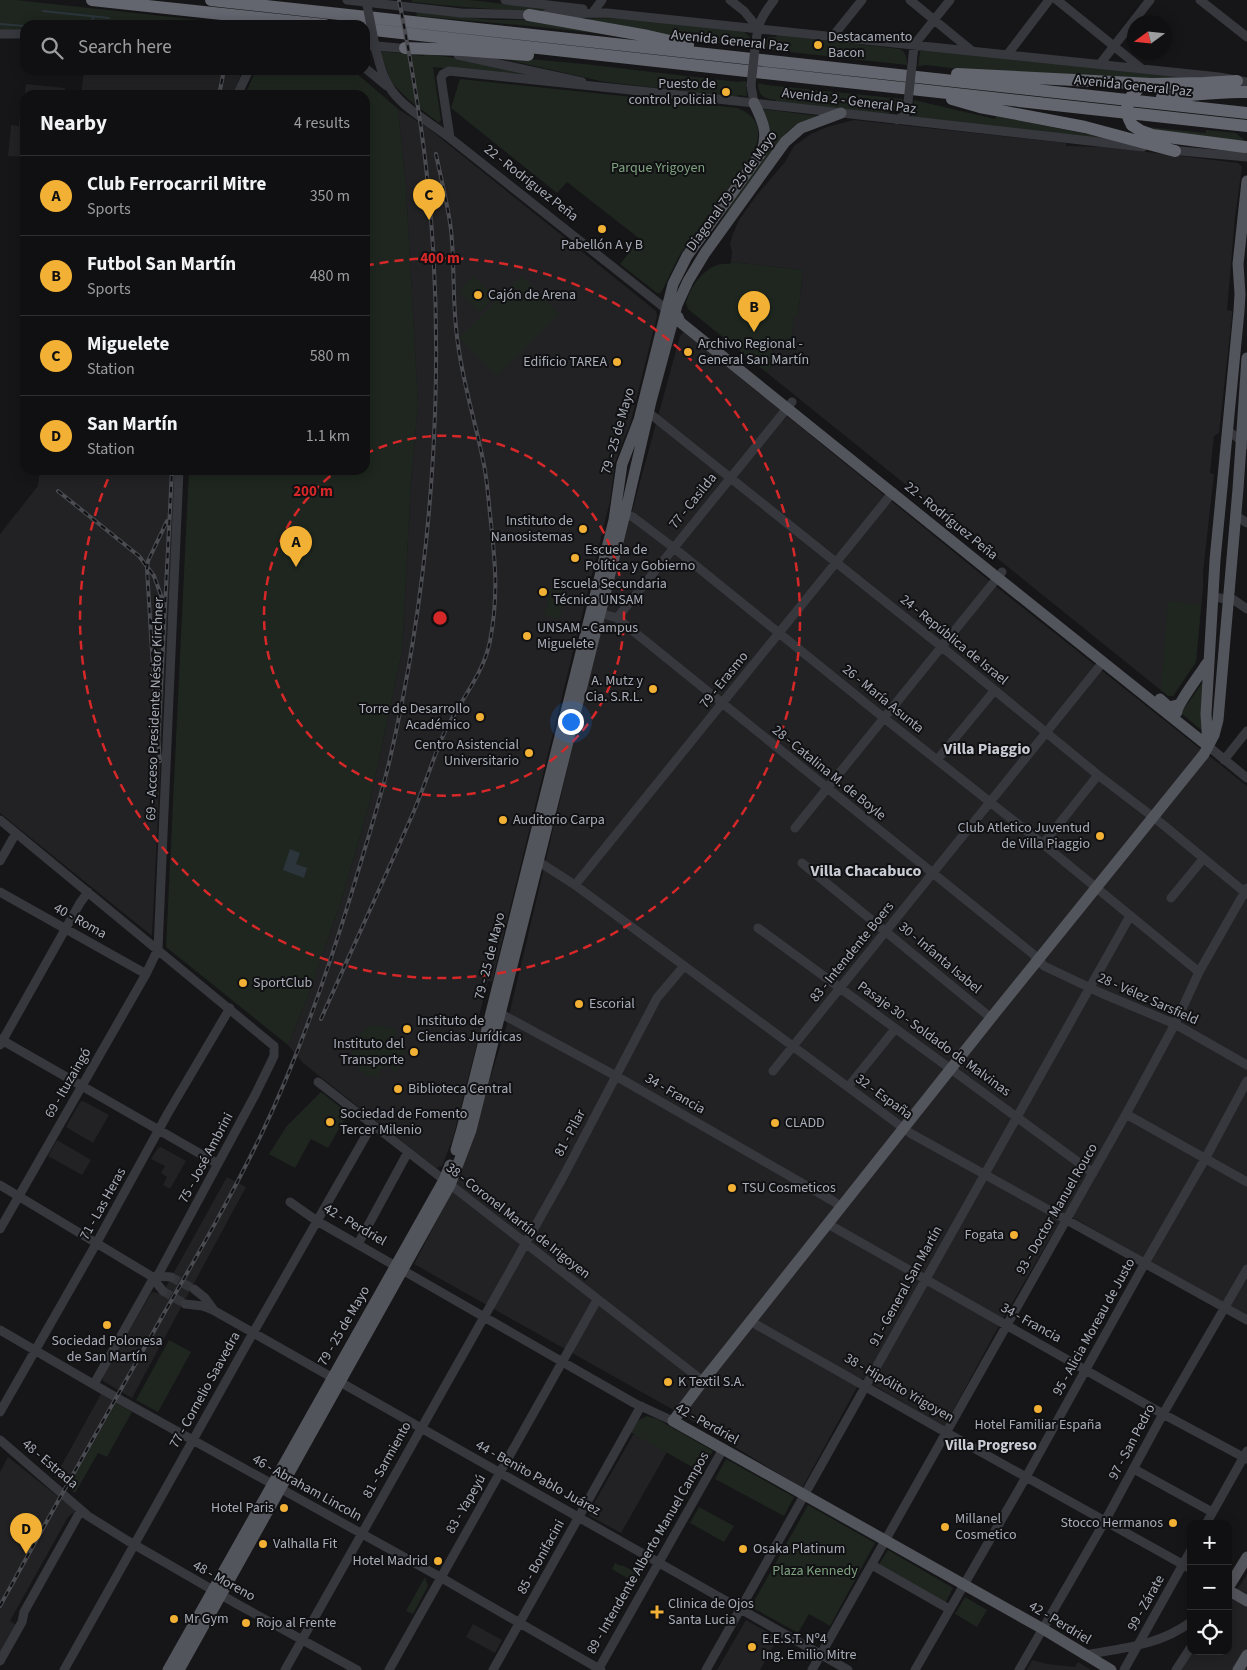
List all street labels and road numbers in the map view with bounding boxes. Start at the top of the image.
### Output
street label: Avenida General Paz [670,25,790,57]
street label: Avenida General Paz [1073,70,1193,102]
street label: Avenida 2 - General Paz [781,83,917,119]
street label: Diagonal 79 - 25 de Mayo [682,127,782,255]
street label: 22 - Rodríguez Peña [480,140,582,226]
street label: 79 - 25 de Mayo [596,385,640,477]
street label: 77 - Casilda [664,469,722,533]
street label: 22 - Rodríguez Peña [900,477,1002,565]
street label: 24 - República de Israel [896,590,1013,690]
street label: 69 - Acceso Presidente Néstor Kirchner [141,597,169,821]
street label: 79 - Erasmo [695,647,753,713]
street label: 26 - María Asunta [838,660,928,738]
street label: 28 - Catalina M. de Boyle [768,721,890,825]
street label: 83 - Intendente Boers [805,897,899,1007]
street label: 40 - Roma [50,898,110,944]
street label: 79 - 25 de Mayo [469,910,511,1002]
street label: 30 - Infanta Isabel [894,917,986,999]
street label: 28 - Vélez Sarsfield [1095,968,1201,1030]
street label: Pasaje 30 - Soldado de Malvinas [853,977,1015,1102]
street label: 69 - Ituzaingó [40,1044,96,1122]
street label: 34 - Francia [641,1069,709,1119]
street label: 32 - España [851,1069,917,1125]
street label: 81 - Pilar [549,1106,591,1160]
street label: 75 - José Ambrini [174,1109,238,1207]
street label: 93 - Doctor Manuel Rouco [1011,1140,1103,1278]
street label: 38 - Coronel Martín de Irigoyen [442,1158,594,1284]
street label: 71 - Las Heras [75,1164,131,1244]
street label: 42 - Perdriel [320,1199,391,1251]
street label: 91 - General San Martín [865,1222,947,1350]
street label: 95 - Alicia Moreau de Justo [1048,1255,1140,1399]
street label: 79 - 25 de Mayo [313,1282,375,1370]
street label: 34 - Francia [997,1298,1065,1348]
street label: 77 - Cornelio Saavedra [165,1328,245,1452]
street label: 38 - Hipólito Yrigoyen [840,1348,958,1428]
street label: 42 - Perdriel [672,1398,743,1450]
street label: 97 - San Pedro [1104,1400,1160,1484]
street label: 81 - Sarmiento [358,1418,416,1502]
street label: 48 - Estrada [18,1434,82,1494]
street label: 44 - Benito Pablo Juárez [472,1435,604,1521]
street label: 89 - Intendente Alberto Manuel Campos [582,1448,714,1658]
street label: 46 - Abraham Lincoln [248,1450,366,1526]
street label: 83 - Yapeyú [441,1471,491,1537]
street label: 85 - Bonifacini [512,1516,570,1598]
street label: 48 - Moreno [189,1556,259,1606]
street label: 99 - Zárate [1122,1571,1170,1635]
street label: 42 - Perdriel [1025,1596,1095,1650]

